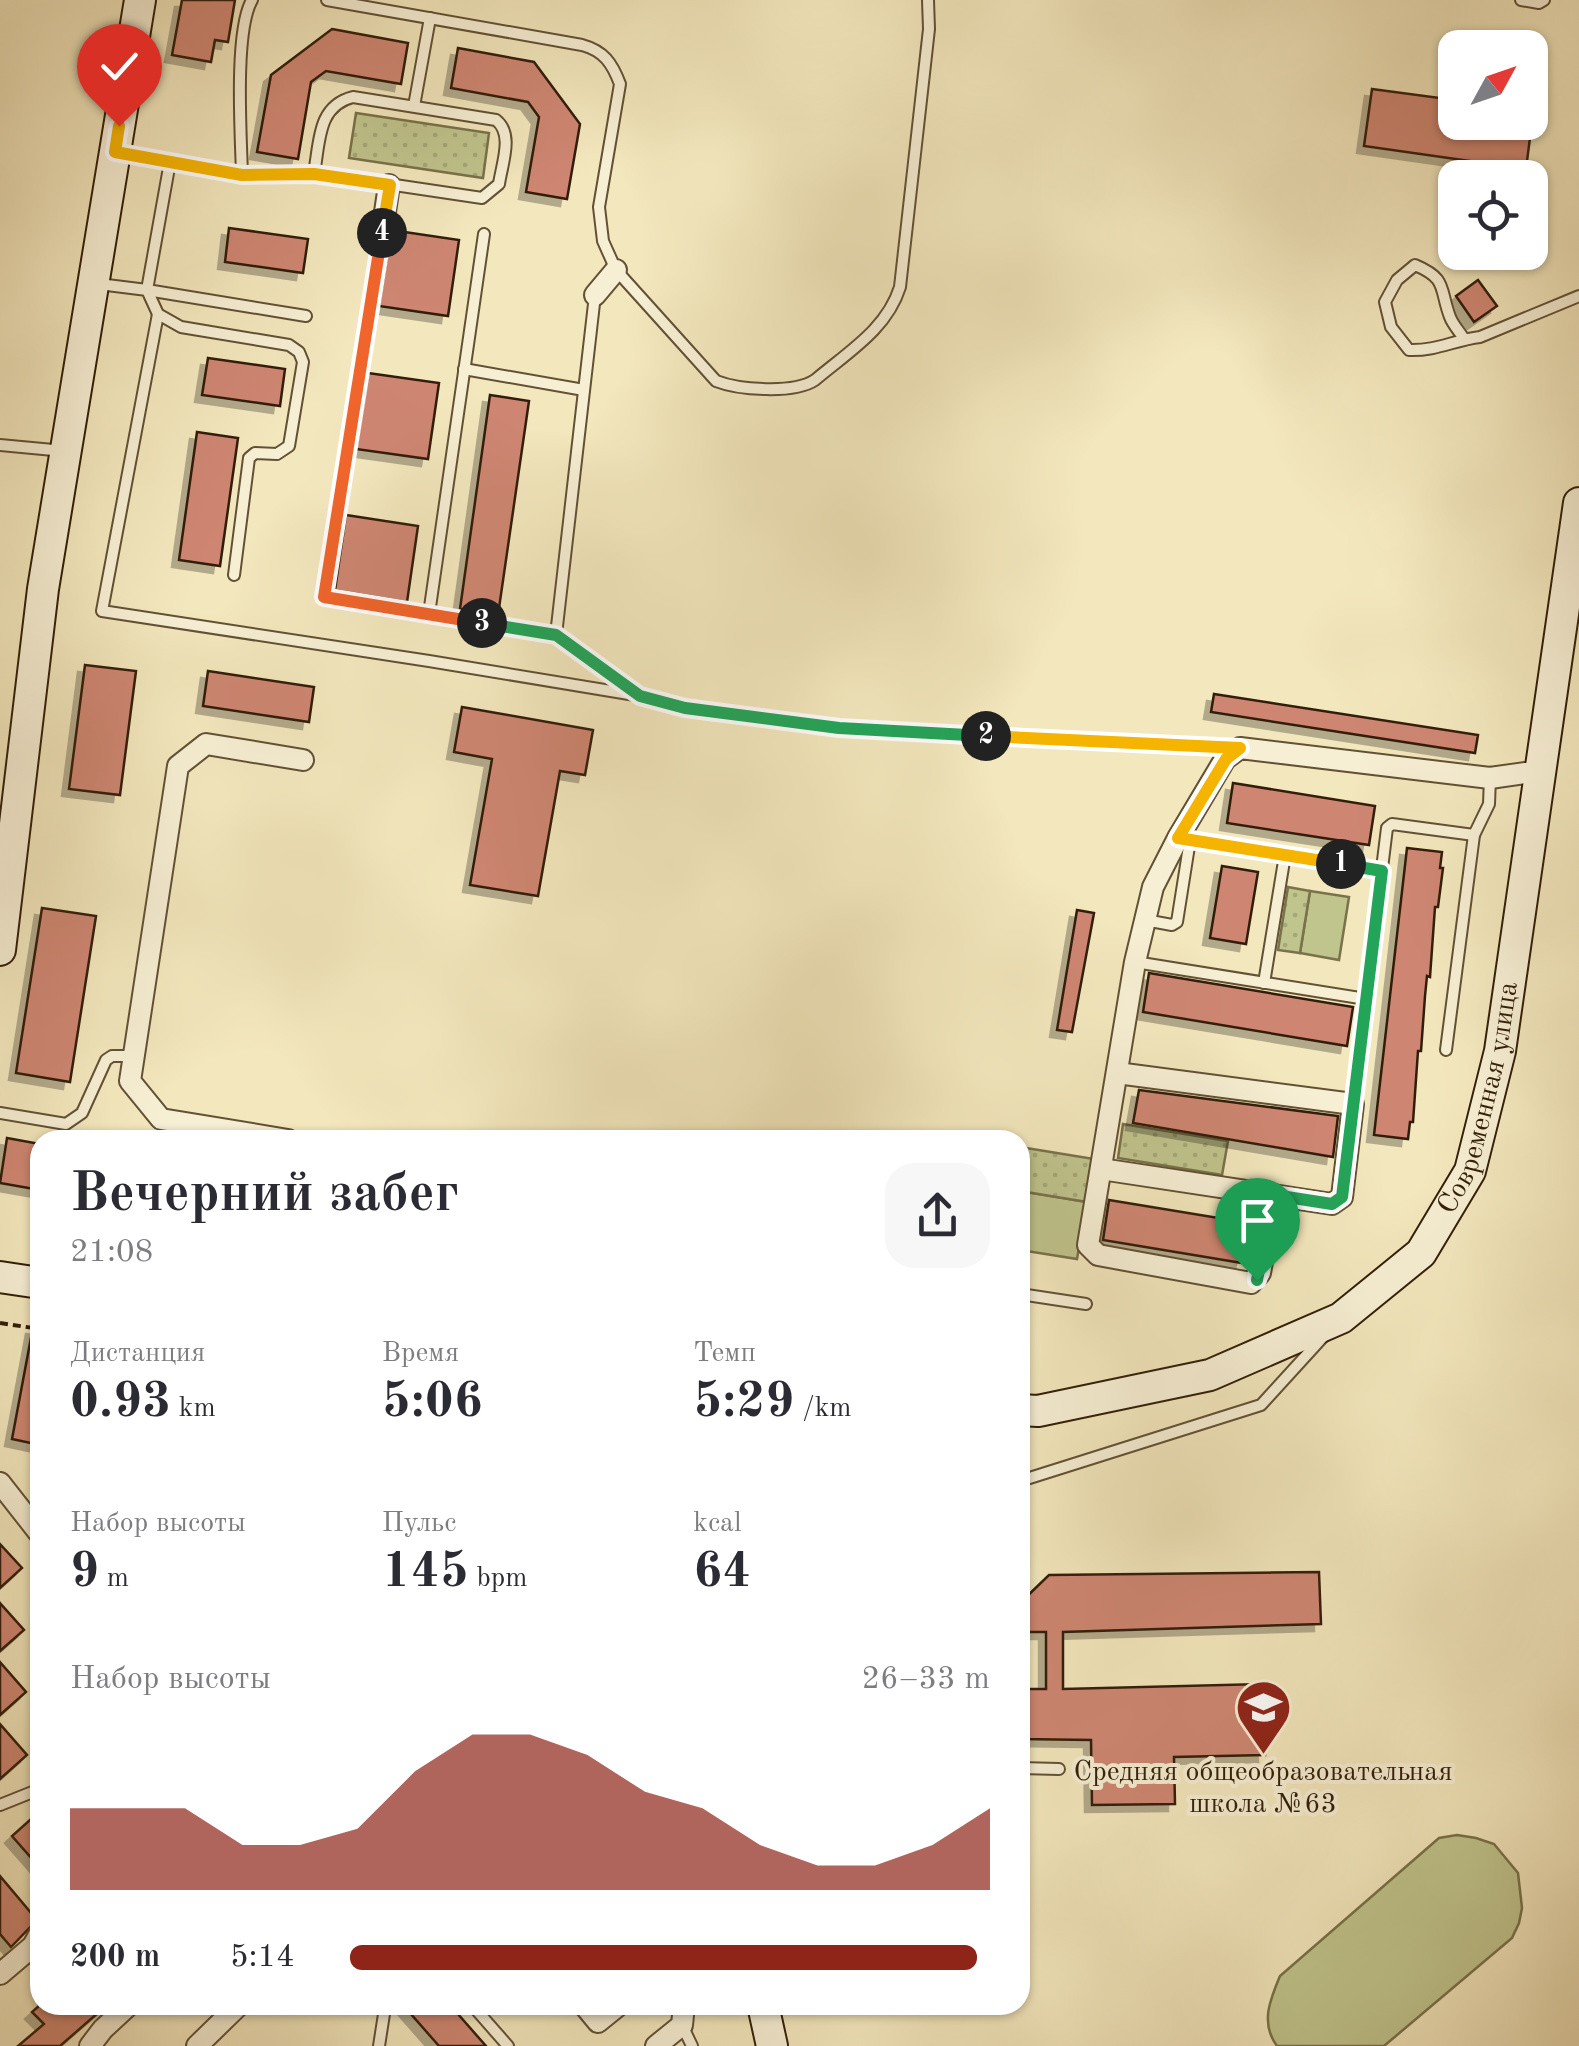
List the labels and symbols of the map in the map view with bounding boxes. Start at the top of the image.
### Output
pin [77,24,162,127]
north arrow [1438,30,1548,140]
pin: 4 [357,208,407,258]
pin: 3 [457,598,507,648]
pin: 2 [961,711,1011,761]
pin: 1 [1316,839,1366,889]
street label: Современная улица [1433,980,1524,1219]
pin [1215,1178,1300,1281]
school or university icon: Средняя общеобразовательная школа №63 [1233,1677,1293,1756]
place label: Средняя общеобразовательная школа №63 [1073,1759,1453,1819]

